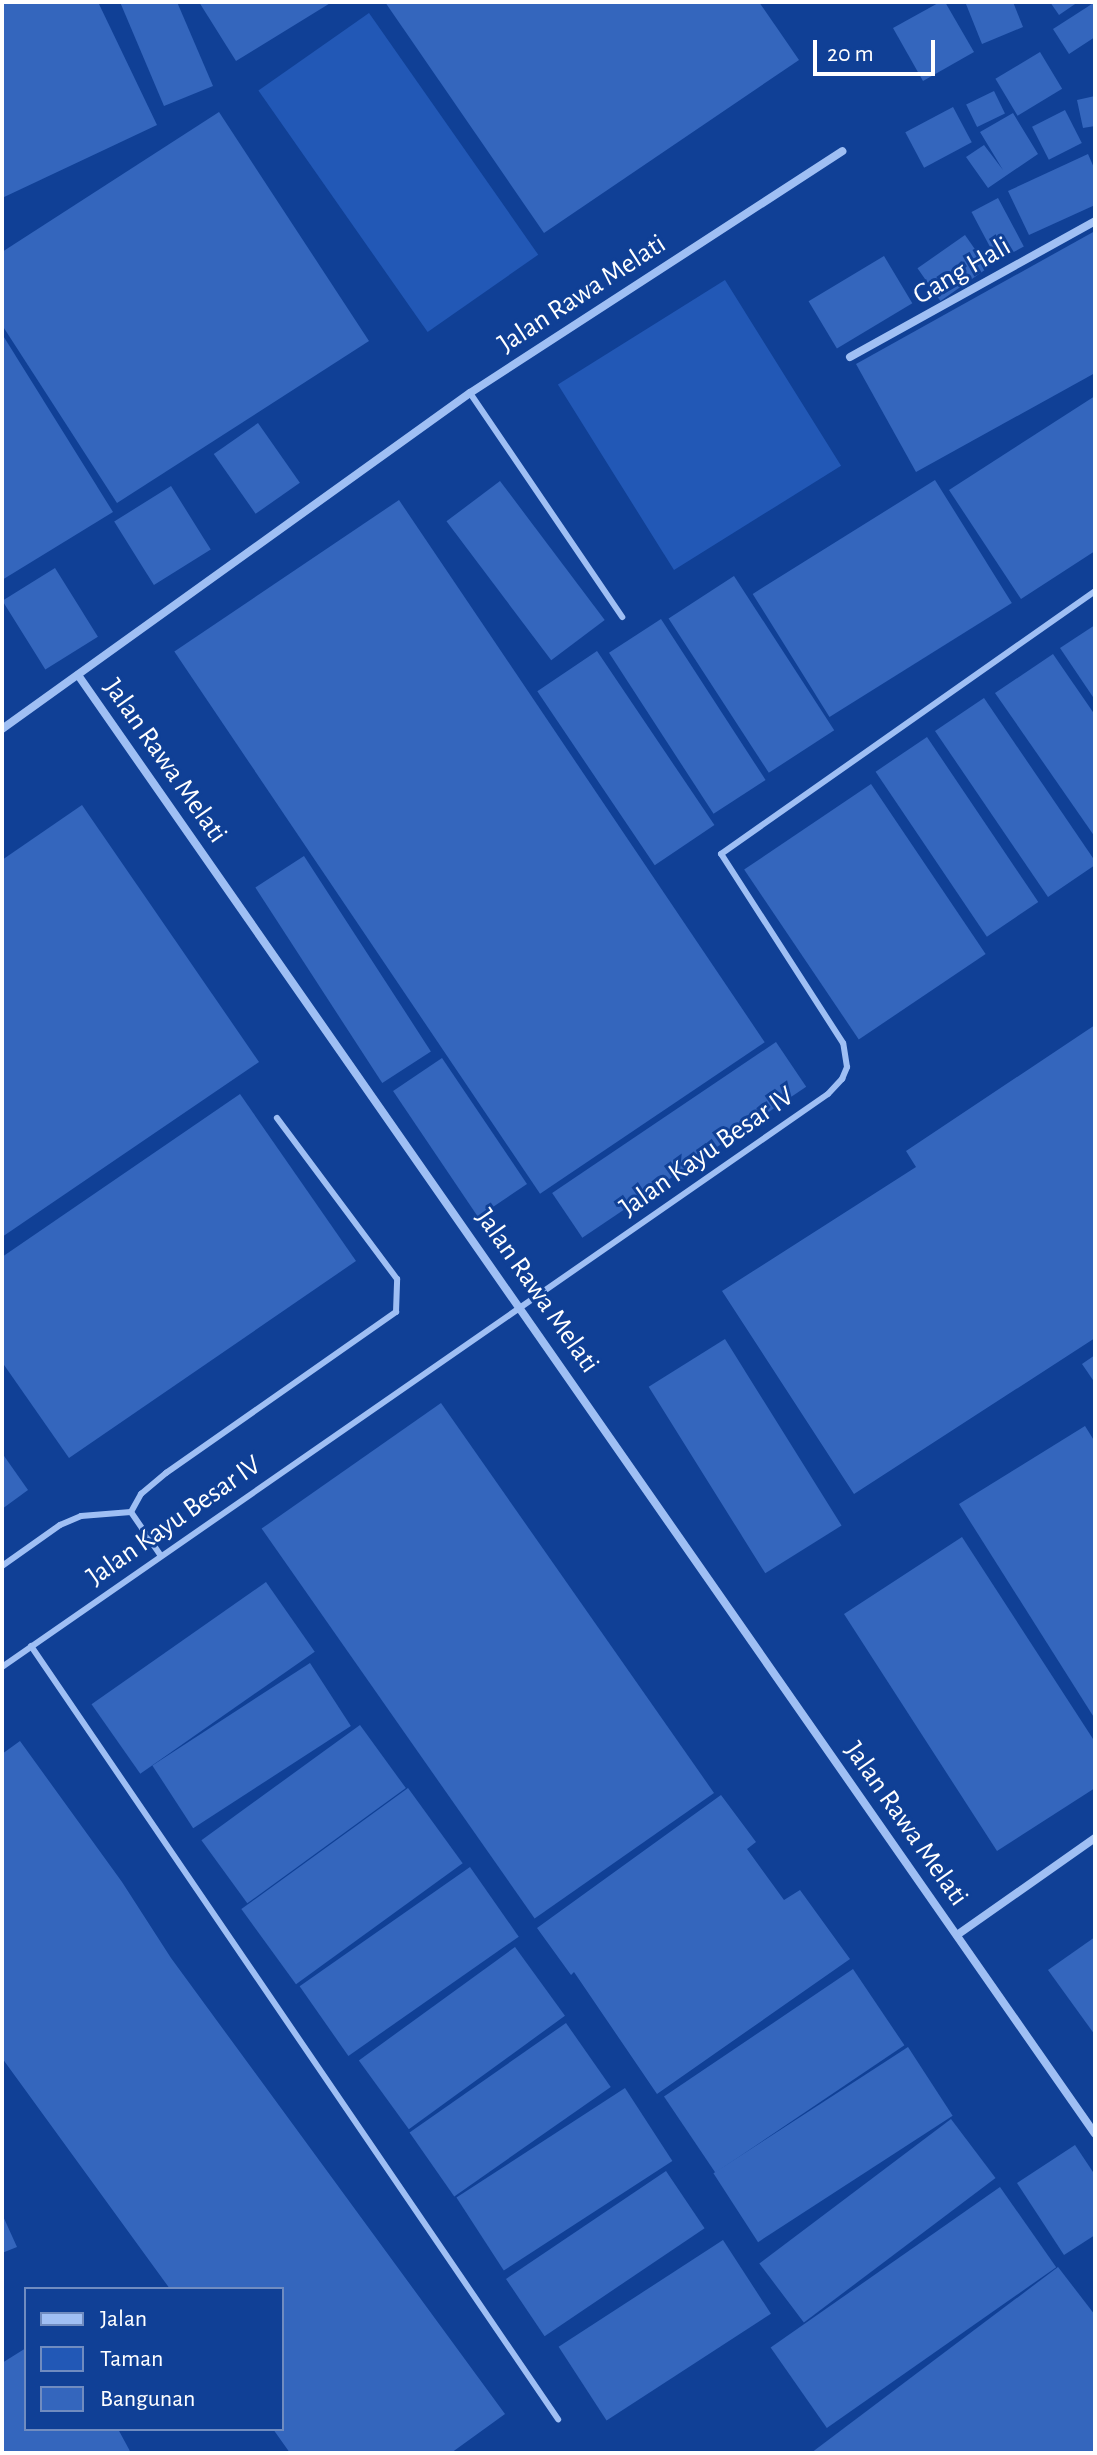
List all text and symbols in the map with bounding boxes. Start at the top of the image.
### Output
scale bar [817,24,939,74]
text: 20 m [827,42,874,66]
street label: Jalan Rawa Melati [492,227,672,361]
street label: Gang Hali [907,230,1017,312]
street label: Jalan Rawa Melati [96,672,234,850]
street label: Jalan Kayu Besar IV [613,1079,801,1225]
street label: Jalan Rawa Melati [468,1202,606,1380]
street label: Jalan Kayu Besar IV [80,1448,268,1594]
street label: Jalan Rawa Melati [837,1735,975,1913]
legend [24,2287,284,2431]
text: Jalan [100,2307,147,2331]
text: Taman [100,2347,163,2371]
text: Bangunan [100,2387,195,2411]

